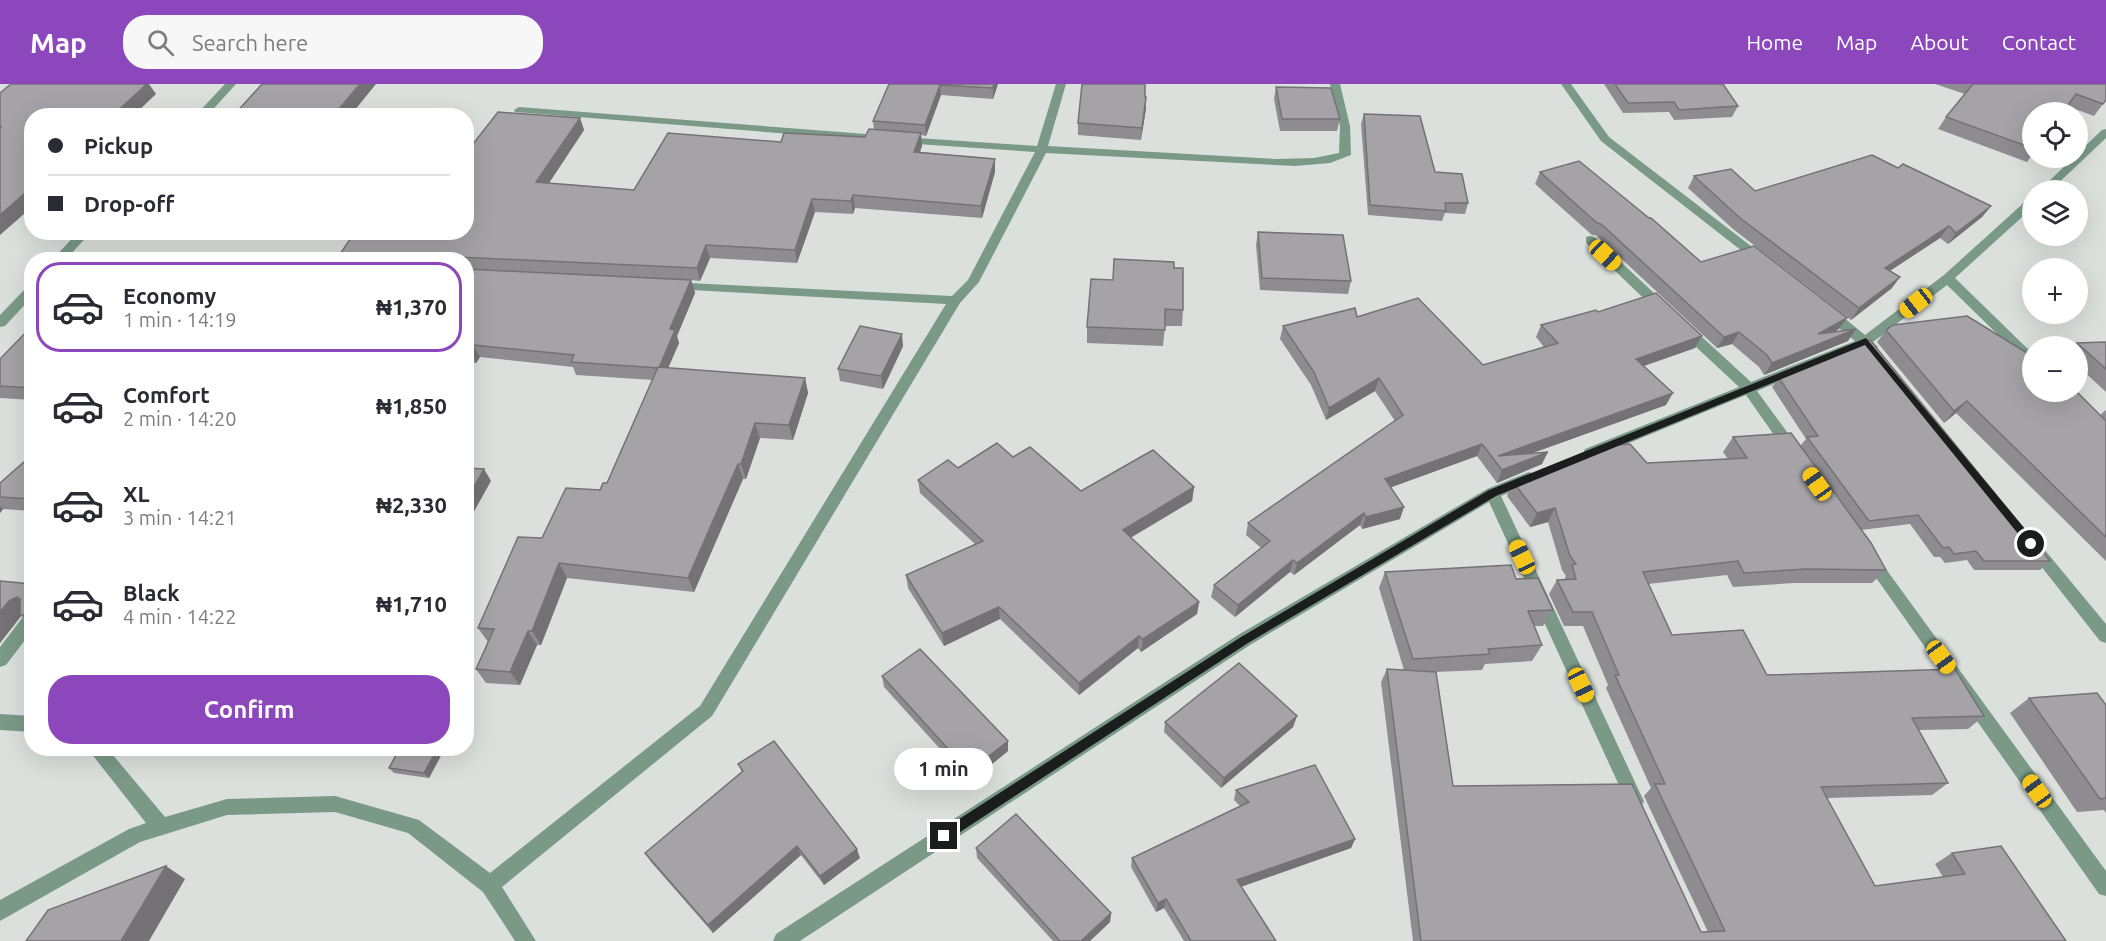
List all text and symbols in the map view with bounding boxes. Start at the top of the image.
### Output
search box [123,15,543,69]
icon: search [144,26,177,59]
text: Map [30,27,87,58]
text: Search here [192,30,308,55]
text: Home [1746,30,1803,54]
text: Map [1836,30,1877,54]
text: About [1910,30,1969,54]
text: Contact [2002,30,2076,54]
map controls [2022,102,2088,402]
button: locate [2022,102,2088,168]
text: Pickup [84,133,153,158]
button: layers [2022,180,2088,246]
text: Drop-off [84,191,174,216]
car [1586,236,1624,274]
button: + [2022,258,2088,324]
icon: car [51,280,105,334]
text: Economy [123,283,216,308]
car [1896,285,1936,321]
text: ₦1,370 [376,294,447,319]
text: 1 min · 14:19 [123,308,237,331]
button: − [2022,336,2088,402]
icon: car [51,379,105,433]
text: Comfort [123,382,210,407]
text: ₦1,850 [376,393,447,418]
text: 2 min · 14:20 [123,407,237,430]
car [1799,464,1835,504]
icon: car [51,478,105,532]
text: XL [123,481,150,506]
text: ₦2,330 [376,492,447,517]
text: 3 min · 14:21 [123,506,237,529]
route start [2017,530,2044,557]
car [1506,537,1538,577]
icon: car [51,577,105,631]
text: Black [123,580,180,605]
text: ₦1,710 [376,591,447,616]
text: 4 min · 14:22 [123,605,237,628]
car [1923,637,1959,677]
car [1565,665,1597,705]
button: Confirm [48,675,450,744]
callout: 1 min [894,749,994,791]
text: 1 min [918,757,969,780]
car [2019,771,2055,811]
route end [930,822,957,849]

